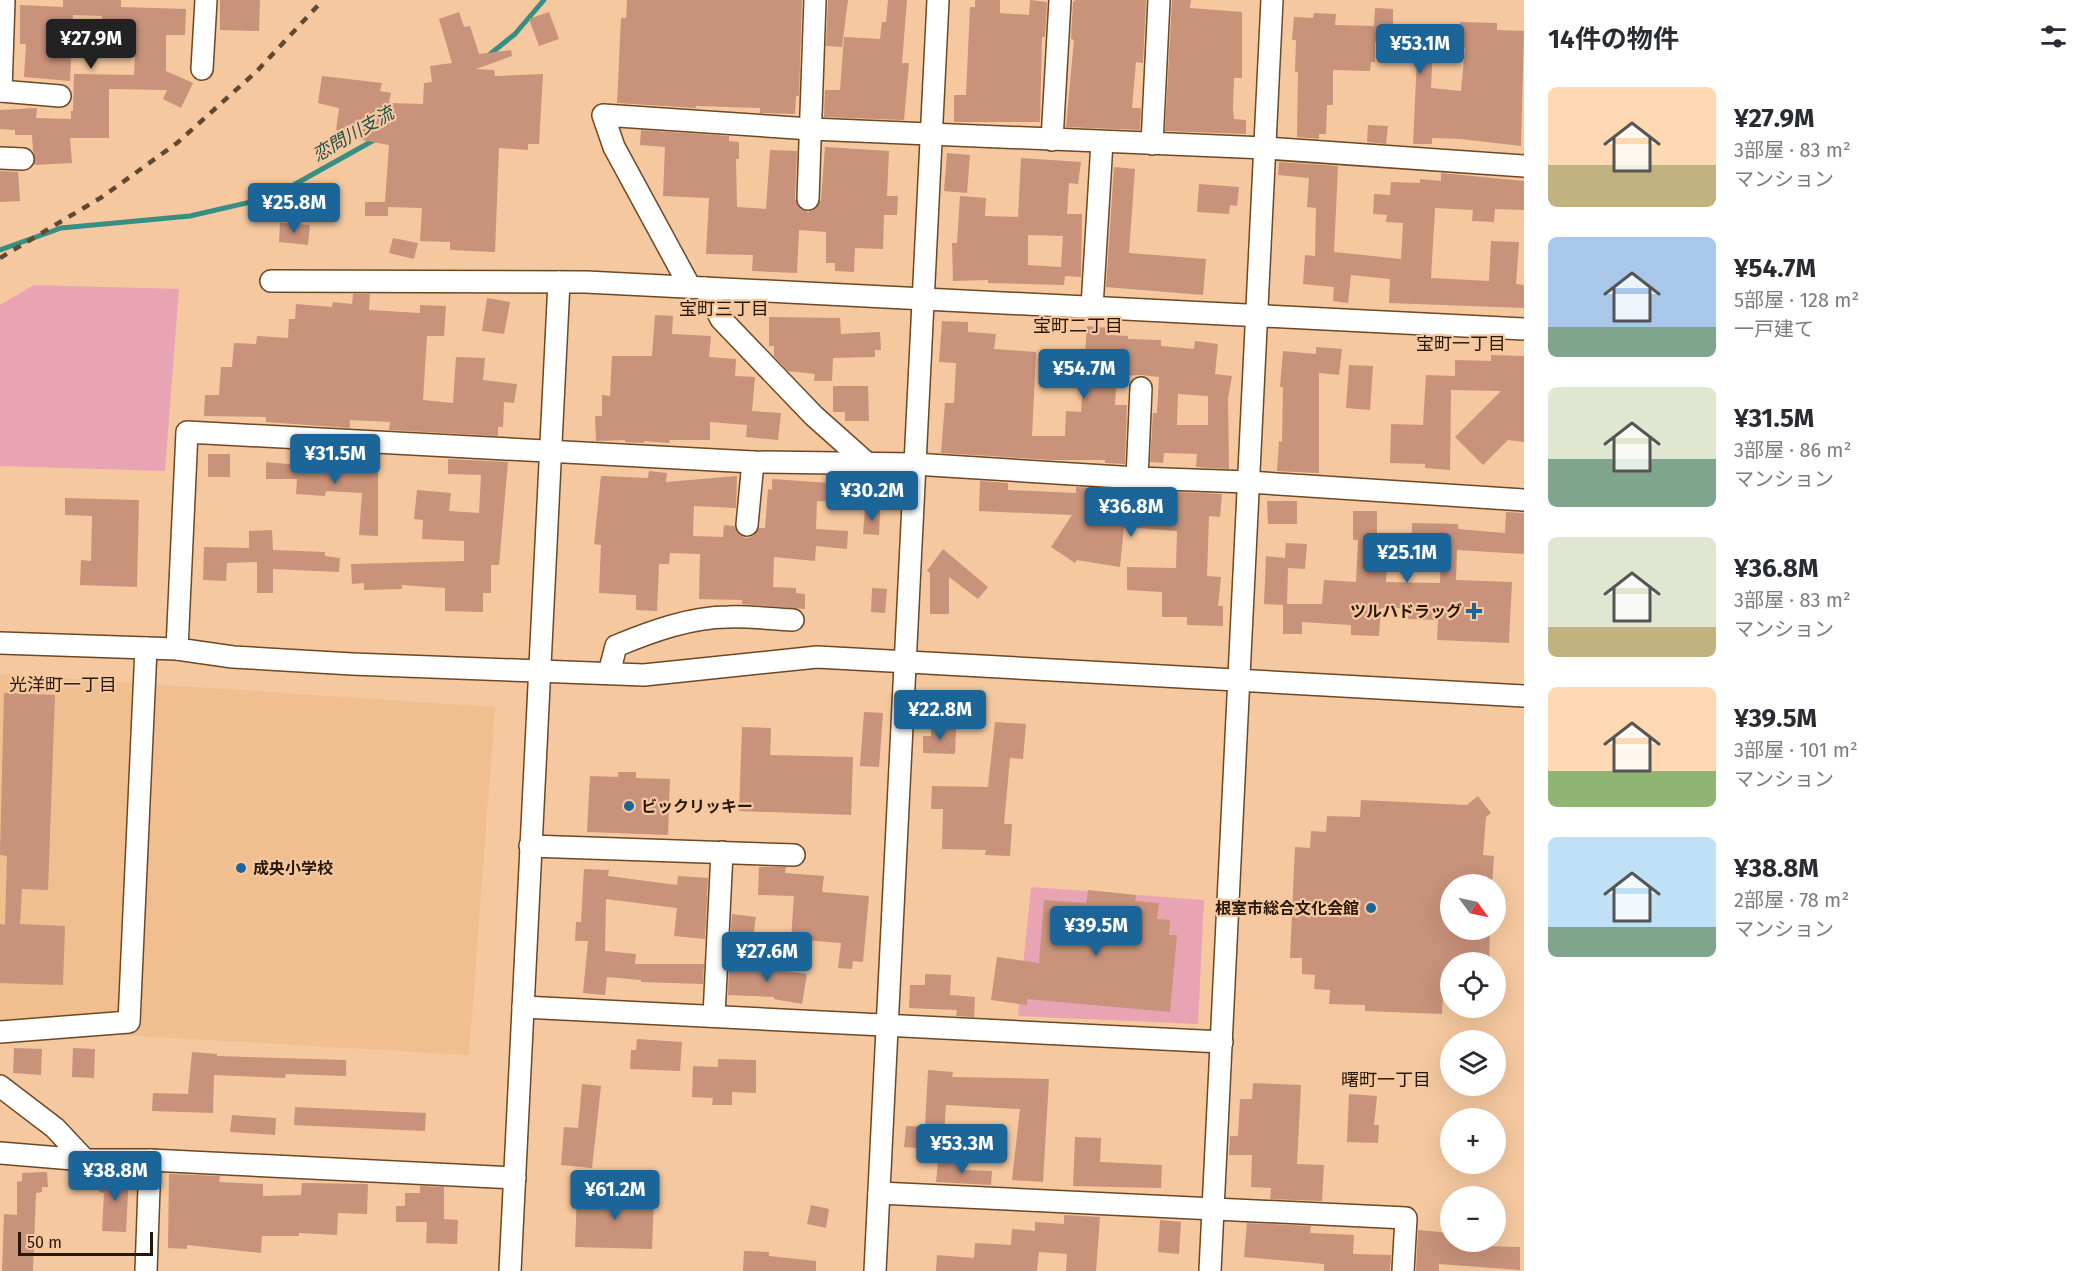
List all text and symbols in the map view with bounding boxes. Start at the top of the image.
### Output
pin: ¥27.9M [42,19,140,70]
icon: filters [2037,20,2070,53]
pin: ¥53.1M [1371,24,1469,75]
text: 14件の物件 [1548,24,1679,55]
text: ¥27.9M [60,26,122,50]
text: ¥53.1M [1390,31,1450,55]
water label: 恋問川支流 [309,100,400,166]
text: ¥27.9M [1734,103,1814,134]
icon: home [1596,111,1668,183]
text: 3部屋 · 83 m² [1734,138,1851,162]
text: マンション [1734,167,1834,191]
pin: ¥25.8M [245,183,343,234]
text: ¥25.8M [262,190,326,214]
text: ¥54.7M [1734,253,1816,284]
icon: home [1596,261,1668,333]
text: 5部屋 · 128 m² [1734,288,1859,312]
district label: 宝町三丁目 [679,298,769,320]
district label: 宝町二丁目 [1033,315,1123,337]
text: 一戸建て [1734,317,1814,341]
district label: 宝町一丁目 [1416,333,1506,355]
pin: ¥54.7M [1035,349,1133,400]
text: ¥54.7M [1052,356,1116,380]
text: ¥31.5M [1734,403,1814,434]
icon: home [1596,411,1668,483]
pin: ¥31.5M [286,434,384,485]
text: 3部屋 · 86 m² [1734,438,1851,462]
text: ¥31.5M [304,441,366,465]
text: マンション [1734,467,1834,491]
pin: ¥30.2M [823,471,921,522]
text: ¥30.2M [840,478,904,502]
pin: ¥36.8M [1082,487,1180,538]
text: ¥36.8M [1099,494,1163,518]
pin: ¥25.1M [1358,533,1456,584]
text: ¥25.1M [1377,540,1437,564]
text: ¥36.8M [1734,553,1818,584]
icon: home [1596,561,1668,633]
text: 3部屋 · 83 m² [1734,588,1851,612]
place label: ツルハドラッグ [1350,602,1462,621]
marker: ツルハドラッグ [1467,604,1481,618]
text: マンション [1734,617,1834,641]
district label: 光洋町一丁目 [9,674,117,696]
pin: ¥22.8M [891,690,989,741]
text: ¥22.8M [908,697,972,721]
text: ¥39.5M [1734,703,1817,734]
icon: home [1596,711,1668,783]
text: 3部屋 · 101 m² [1734,738,1858,762]
text: マンション [1734,767,1834,791]
place label: ビックリッキー [641,797,753,816]
marker: ビックリッキー [622,799,636,813]
text: ¥38.8M [1734,853,1819,884]
place label: 成央小学校 [253,859,333,878]
marker: 成央小学校 [234,861,248,875]
icon: home [1596,861,1668,933]
north arrow [1440,874,1506,940]
map controls [1440,874,1506,1252]
text: 2部屋 · 78 m² [1734,888,1849,912]
place label: 根室市総合文化会館 [1215,899,1359,918]
marker: 根室市総合文化会館 [1364,901,1378,915]
pin: ¥39.5M [1047,906,1145,957]
text: ¥39.5M [1064,913,1128,937]
text: マンション [1734,917,1834,941]
pin: ¥27.6M [718,932,816,983]
text: ¥27.6M [736,939,798,963]
button: locate [1440,952,1506,1018]
button: layers [1440,1030,1506,1096]
district label: 曙町一丁目 [1341,1069,1431,1091]
button: + [1440,1108,1506,1174]
pin: ¥53.3M [913,1124,1011,1175]
text: ¥53.3M [930,1131,994,1155]
pin: ¥38.8M [66,1151,164,1202]
text: ¥38.8M [82,1158,148,1182]
pin: ¥61.2M [566,1170,664,1221]
text: ¥61.2M [584,1177,646,1201]
button: − [1440,1186,1506,1252]
scale bar [18,1229,153,1256]
text: 50 m [27,1233,62,1252]

